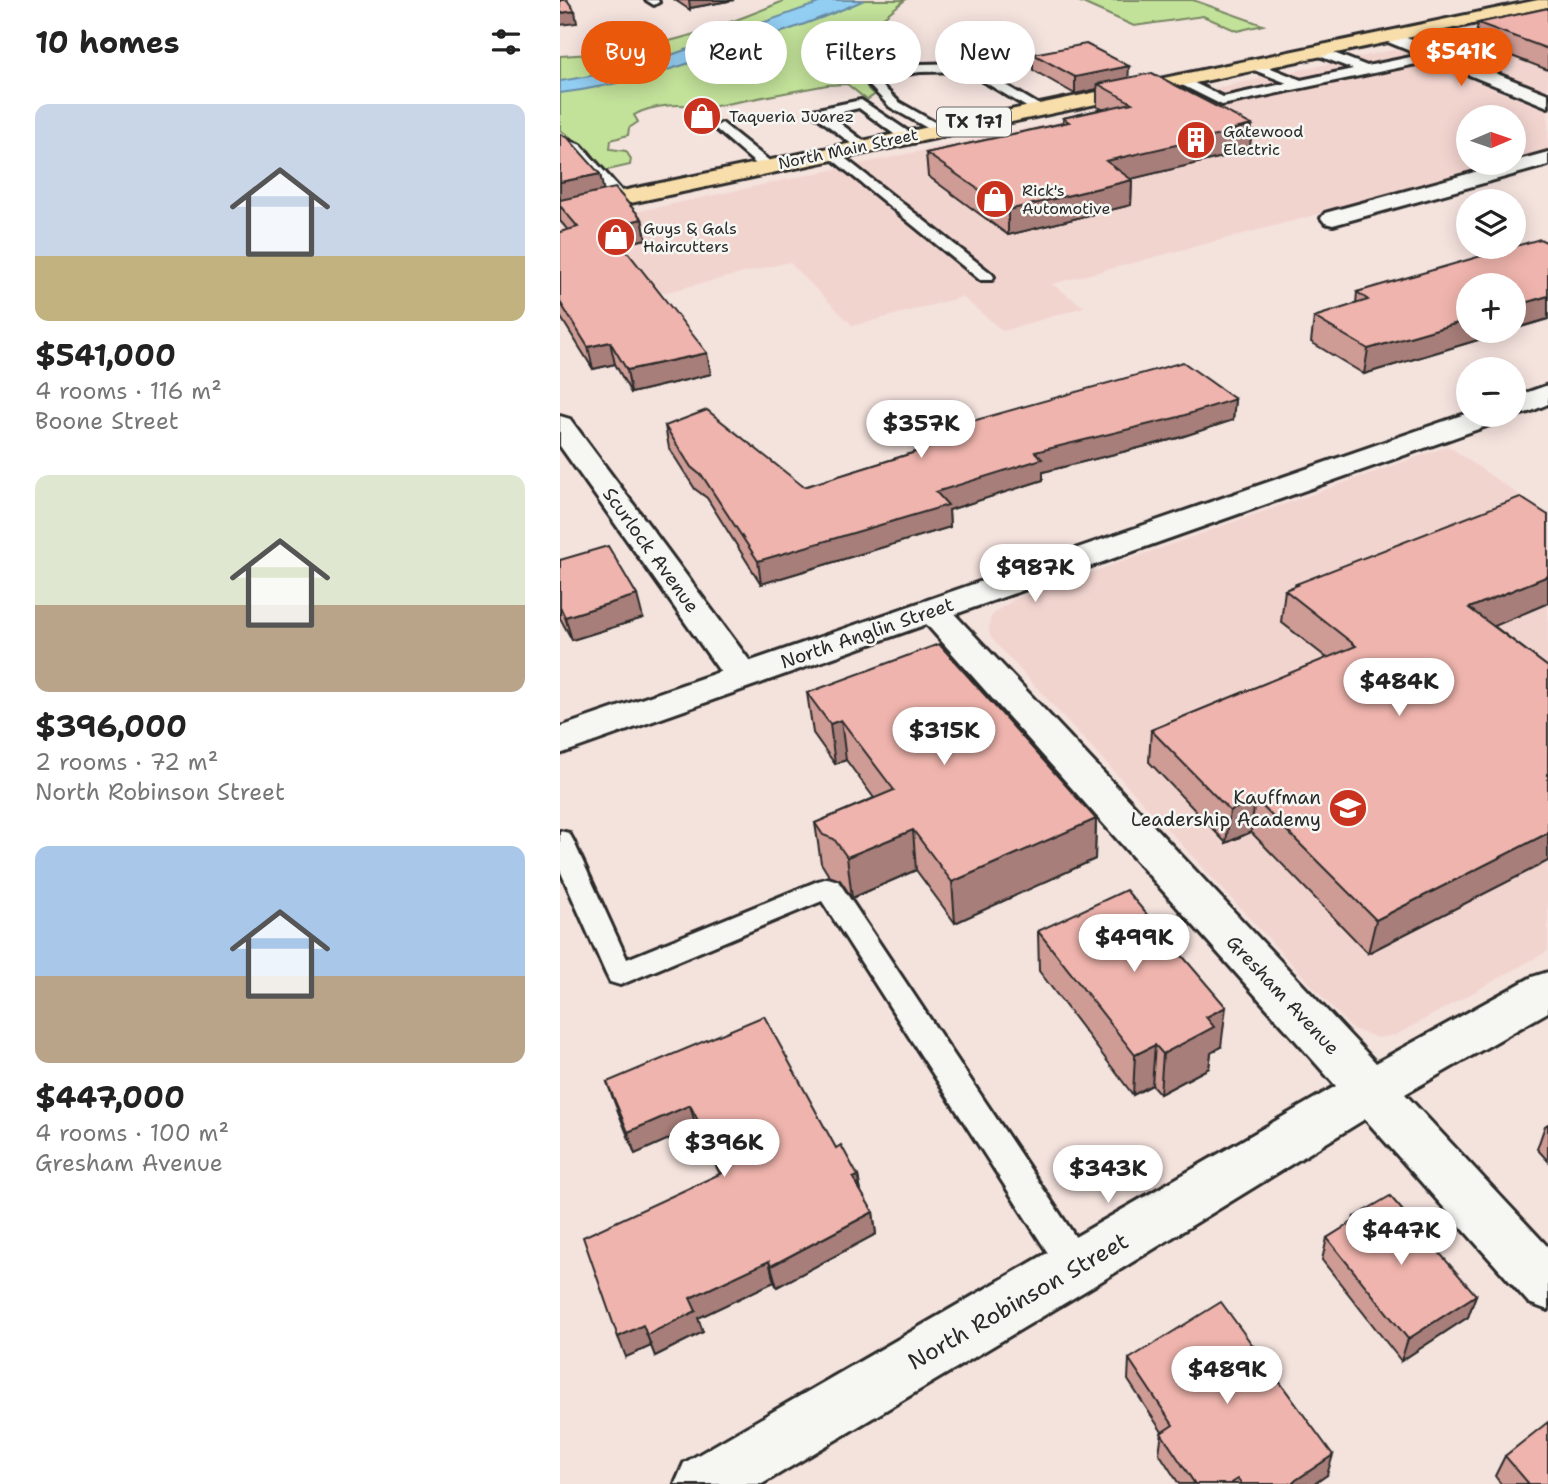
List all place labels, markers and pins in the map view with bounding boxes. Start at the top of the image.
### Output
pin: $541K [1412,28,1510,88]
shop icon: Taqueria Juarez [681,95,723,137]
place label: Taqueria Juarez [729,106,854,127]
building icon: Gatewood Electric [1175,119,1217,161]
place label: Gatewood Electric [1223,121,1303,160]
shop icon: Rick's Automotive [974,178,1016,220]
place label: Rick's Automotive [1022,180,1111,219]
shop icon: Guys & Gals Haircutters [595,216,637,258]
place label: Guys & Gals Haircutters [643,218,737,257]
pin: $357K [872,400,970,460]
pin: $987K [986,544,1084,604]
pin: $484K [1350,658,1448,718]
pin: $315K [895,708,993,767]
place label: Kauffman Leadership Academy [1131,785,1321,832]
school or university icon: Kauffman Leadership Academy [1327,787,1369,829]
pin: $499K [1085,914,1183,974]
pin: $396K [675,1120,773,1179]
pin: $343K [1059,1146,1157,1205]
pin: $447K [1352,1208,1450,1267]
pin: $489K [1178,1346,1276,1406]

